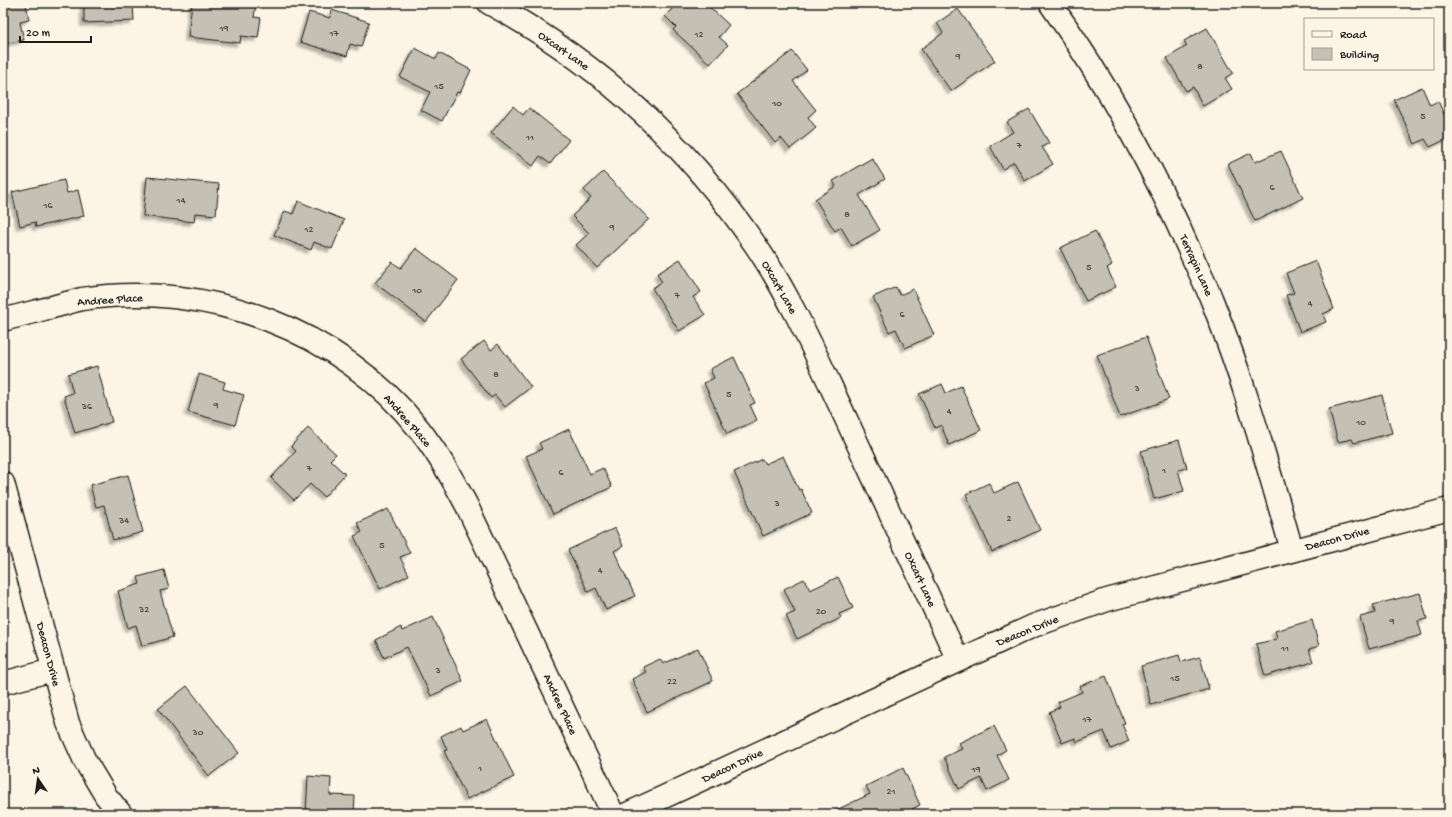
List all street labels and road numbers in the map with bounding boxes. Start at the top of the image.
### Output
street label: Oxcart Lane [535,29,592,75]
street label: Terrapin Lane [1175,232,1215,300]
street label: Oxcart Lane [757,259,800,318]
street label: Andree Place [77,292,144,310]
street label: Andree Place [380,392,434,451]
street label: Deacon Drive [1303,524,1372,555]
street label: Oxcart Lane [900,550,938,610]
street label: Deacon Drive [994,613,1062,651]
street label: Deacon Drive [32,620,63,689]
street label: Andree Place [539,672,580,738]
street label: Deacon Drive [699,746,766,787]

